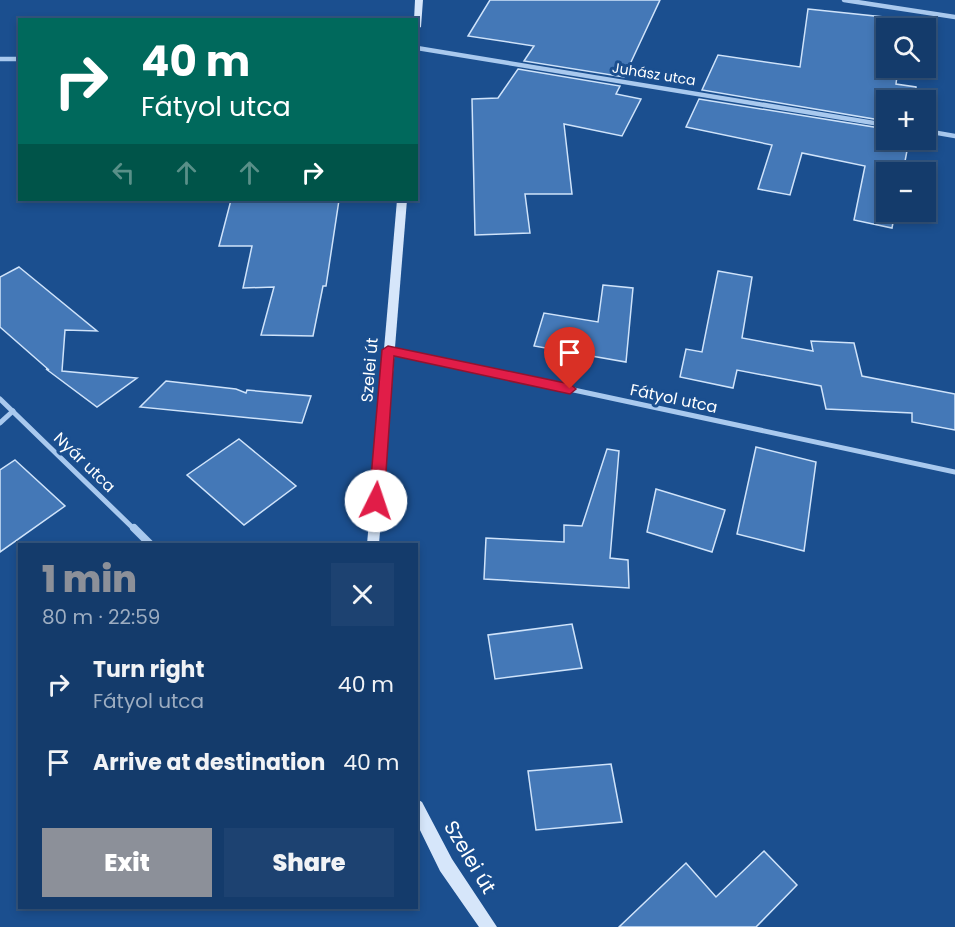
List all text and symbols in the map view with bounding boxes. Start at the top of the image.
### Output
map controls [876,18,936,222]
button: search [876,18,936,78]
text: 40 m [141,32,250,91]
icon: right [42,42,120,120]
street label: Juhász utca [611,58,697,90]
text: Fátyol utca [141,88,291,125]
button: + [876,90,936,150]
icon: left [107,156,140,189]
icon: ahead [170,156,203,189]
icon: ahead [233,156,266,189]
icon: right [296,156,329,189]
button: − [876,162,936,222]
pin [544,327,595,389]
icon: arrive [553,336,586,369]
street label: Szelei út [355,337,384,403]
street label: Fátyol utca [628,378,720,419]
street label: Nyár utca [49,427,121,498]
position arrow [344,469,408,533]
text: 1 min [42,554,137,605]
button: close [331,563,394,626]
text: 80 m · 22:59 [42,603,160,631]
text: Turn right [93,654,204,685]
icon: right [42,668,75,701]
text: 40 m [338,669,394,700]
text: Fátyol utca [93,687,204,715]
icon: arrive [42,746,75,779]
text: Arrive at destination [93,747,325,778]
text: 40 m [343,747,399,778]
street label: Szelei út [437,815,503,899]
button: Exit [42,828,212,897]
button: Share [224,828,394,897]

